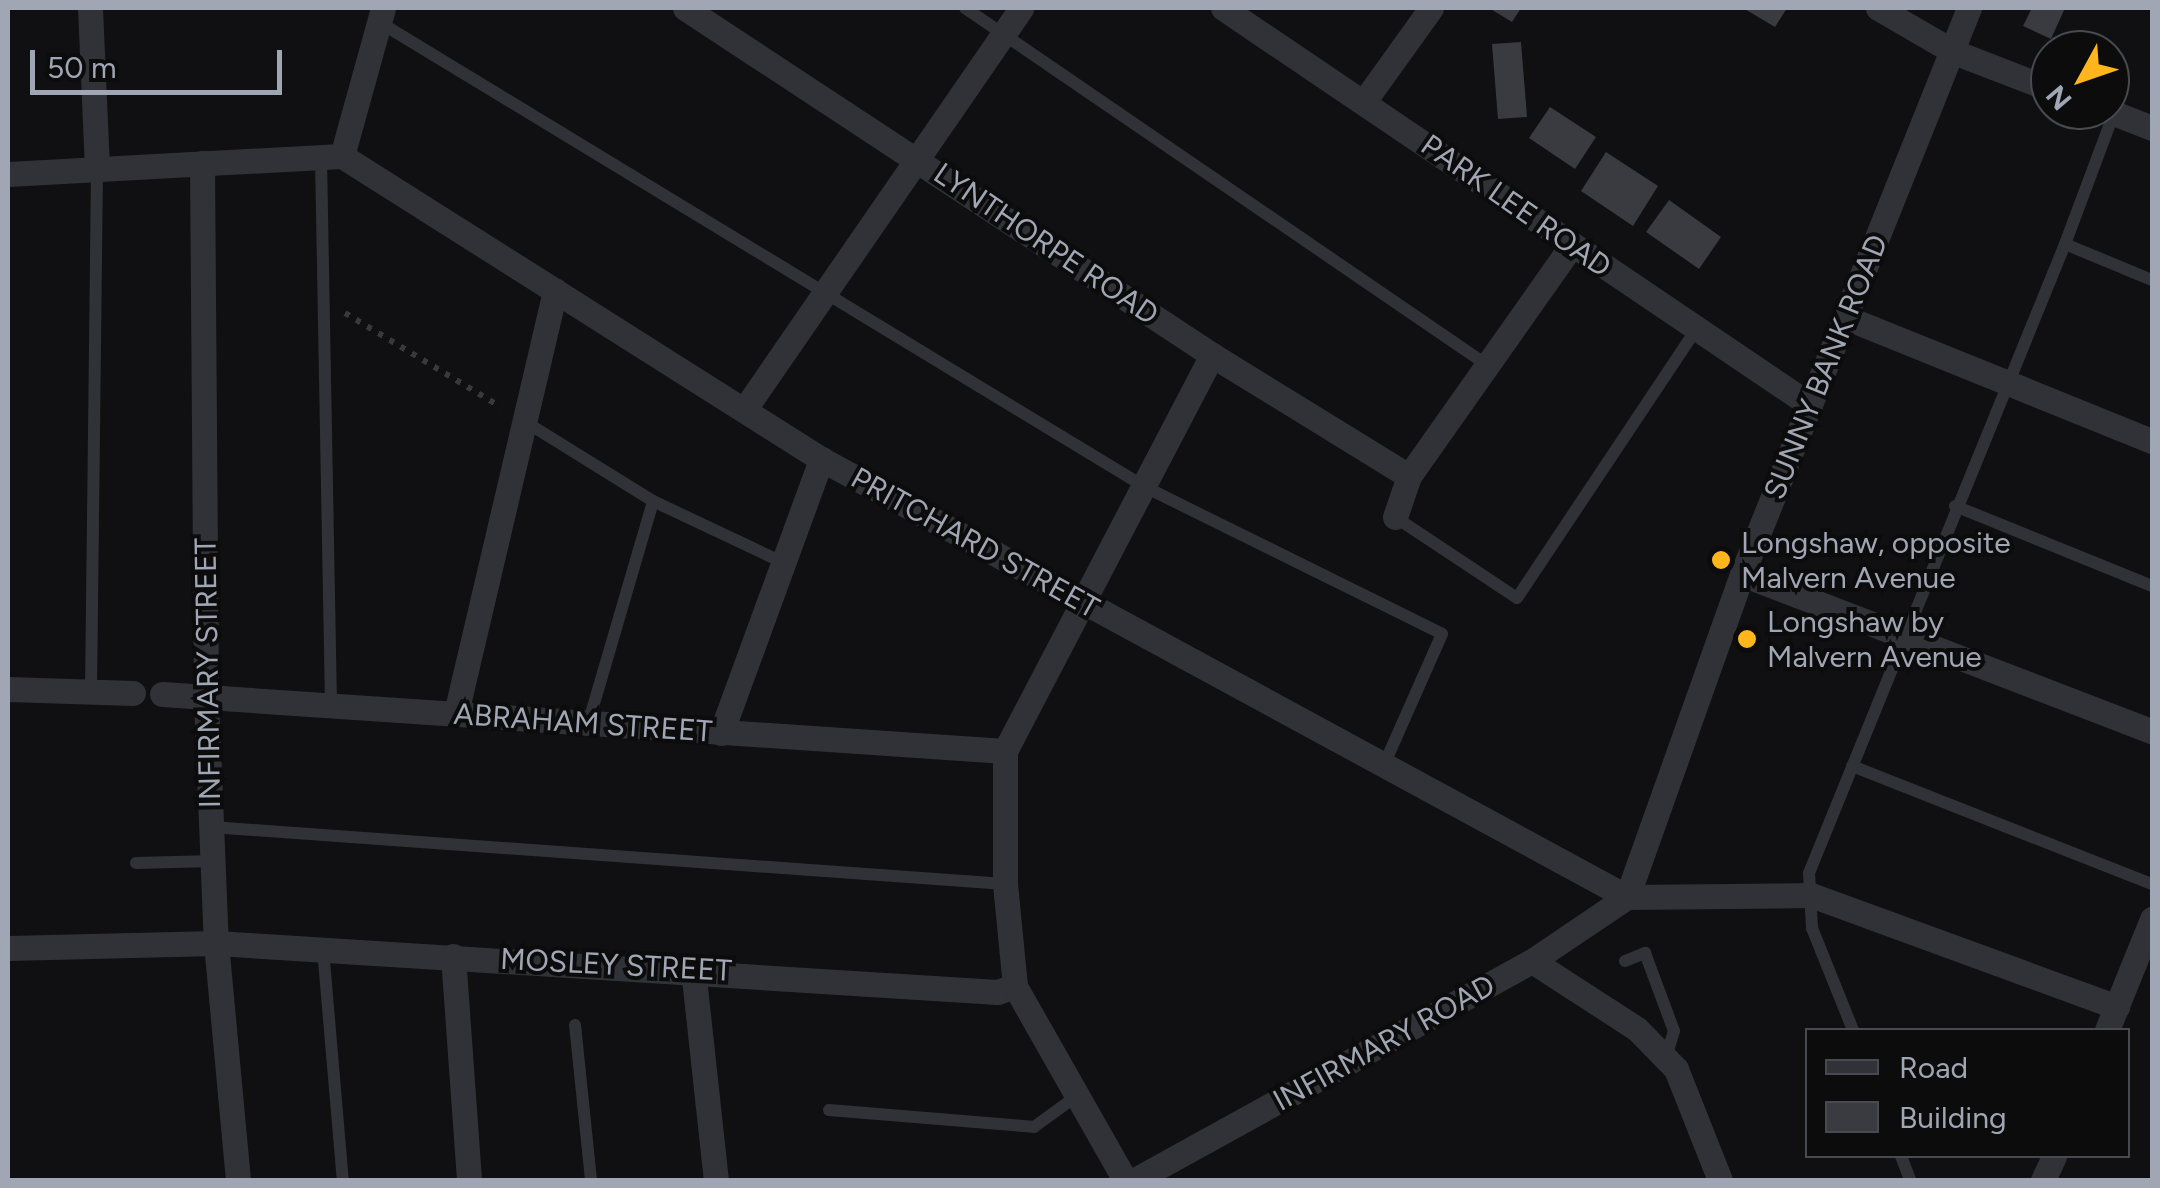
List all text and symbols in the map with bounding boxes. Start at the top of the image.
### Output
scale bar [35,30,288,92]
north arrow [2030,30,2130,130]
text: 50 m [47,49,116,86]
text: N [2039,79,2079,117]
street label: PARK LEE ROAD [1414,127,1618,285]
street label: LYNTHORPE ROAD [927,155,1165,333]
street label: SUNNY BANK ROAD [1756,229,1896,505]
street label: PRITCHARD STREET [845,460,1105,626]
place label: Longshaw, opposite Malvern Avenue [1741,525,2011,596]
street label: INFIRMARY STREET [188,538,228,808]
marker: Longshaw, opposite Malvern Avenue [1710,549,1732,571]
place label: Longshaw by Malvern Avenue [1767,604,1982,674]
marker: Longshaw by Malvern Avenue [1736,628,1758,650]
street label: ABRAHAM STREET [452,696,714,750]
street label: MOSLEY STREET [499,941,733,989]
street label: INFIRMARY ROAD [1267,967,1501,1119]
legend [1805,1028,2130,1158]
text: Road [1899,1049,1968,1086]
text: Building [1899,1099,2007,1136]

